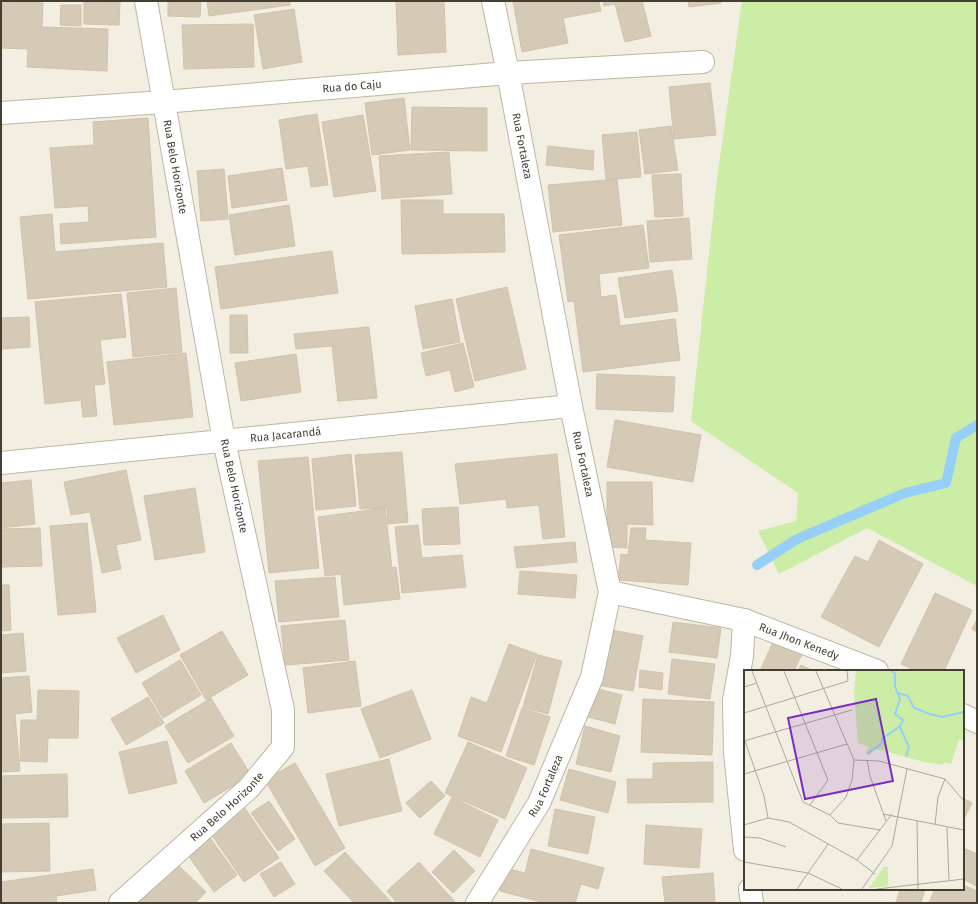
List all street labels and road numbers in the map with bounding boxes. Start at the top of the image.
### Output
street label: Rua do Caju [322,77,382,95]
street label: Rua Fortaleza [509,112,535,180]
street label: Rua Belo Horizonte [160,119,190,215]
street label: Rua Jacarandá [249,425,322,445]
street label: Rua Fortaleza [570,430,596,498]
street label: Rua Belo Horizonte [218,438,250,534]
street label: Rua Jhon Kenedy [757,620,841,663]
street label: Rua Fortaleza [525,753,565,819]
street label: Rua Belo Horizonte [187,769,266,844]

